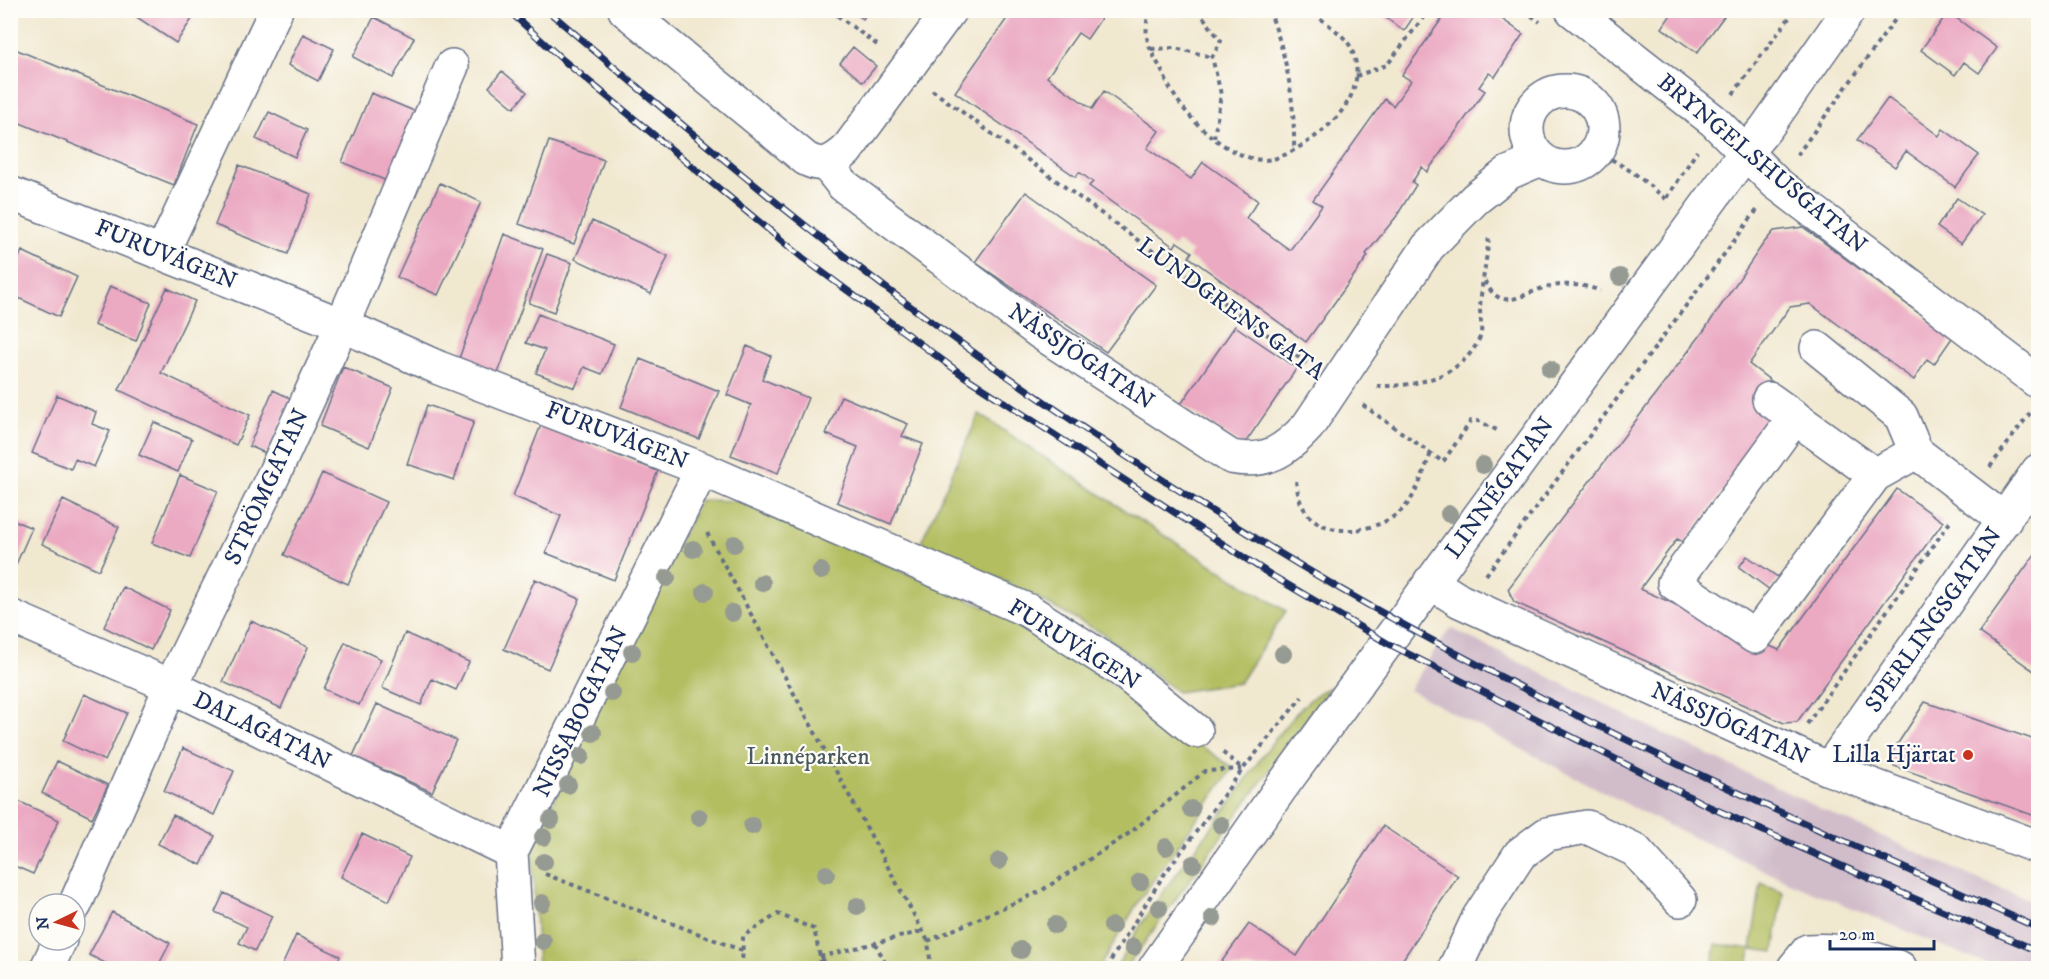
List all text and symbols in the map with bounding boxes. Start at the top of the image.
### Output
street label: BRYNGELSHUSGATAN [1651,67,1873,261]
street label: FURUVÄGEN [91,213,241,297]
street label: LUNDGRENS GATA [1131,231,1331,388]
street label: NÄSSJÖGATAN [1002,297,1160,417]
street label: FURUVÄGEN [542,395,692,477]
street label: STRÖMGATAN [218,404,316,570]
street label: LINNÉGATAN [1439,411,1561,565]
street label: SPERLINGSGATAN [1859,522,2009,718]
street label: FURUVÄGEN [1002,592,1146,698]
street label: NISSABOGATAN [527,622,635,802]
street label: NÄSSJÖGATAN [1646,676,1814,772]
street label: DALAGATAN [188,685,336,777]
place label: Lilla Hjärtat [1832,740,1956,770]
park label: Linnéparken [746,742,870,772]
marker: Lilla Hjärtat [1961,748,1975,762]
north arrow [27,892,87,952]
scale bar [1830,913,1934,951]
text: N [33,916,54,931]
text: 20 m [1839,924,1875,946]

